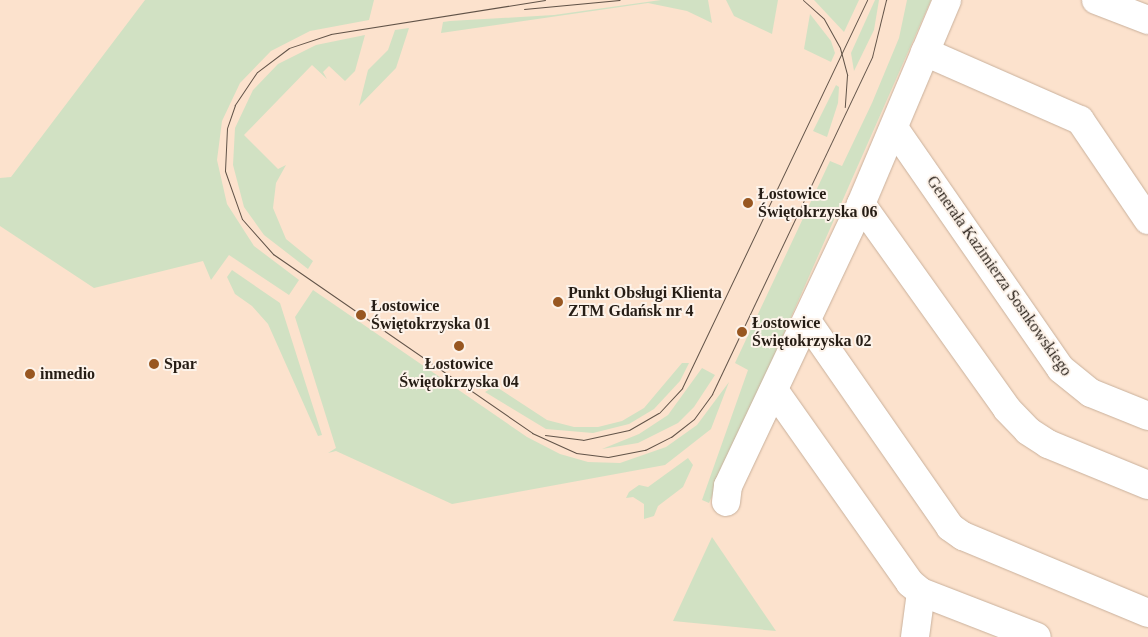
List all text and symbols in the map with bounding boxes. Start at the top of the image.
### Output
street label: Generała Kazimierza Sosnkowskiego [922,172,1076,380]
place label: Łostowice Świętokrzyska 06 [758,184,878,222]
marker: Łostowice Świętokrzyska 06 [742,197,754,209]
place label: Punkt Obsługi Klienta ZTM Gdańsk nr 4 [568,283,722,321]
place label: Łostowice Świętokrzyska 01 [371,296,491,334]
marker: Punkt Obsługi Klienta ZTM Gdańsk nr 4 [552,296,564,308]
marker: Łostowice Świętokrzyska 01 [355,309,367,321]
place label: Łostowice Świętokrzyska 02 [752,313,872,351]
marker: Łostowice Świętokrzyska 02 [736,326,748,338]
marker: Łostowice Świętokrzyska 04 [453,340,465,352]
place label: Spar [164,354,197,374]
place label: Łostowice Świętokrzyska 04 [399,354,519,392]
marker: Spar [148,358,160,370]
place label: inmedio [40,364,95,384]
marker: inmedio [24,368,36,380]

